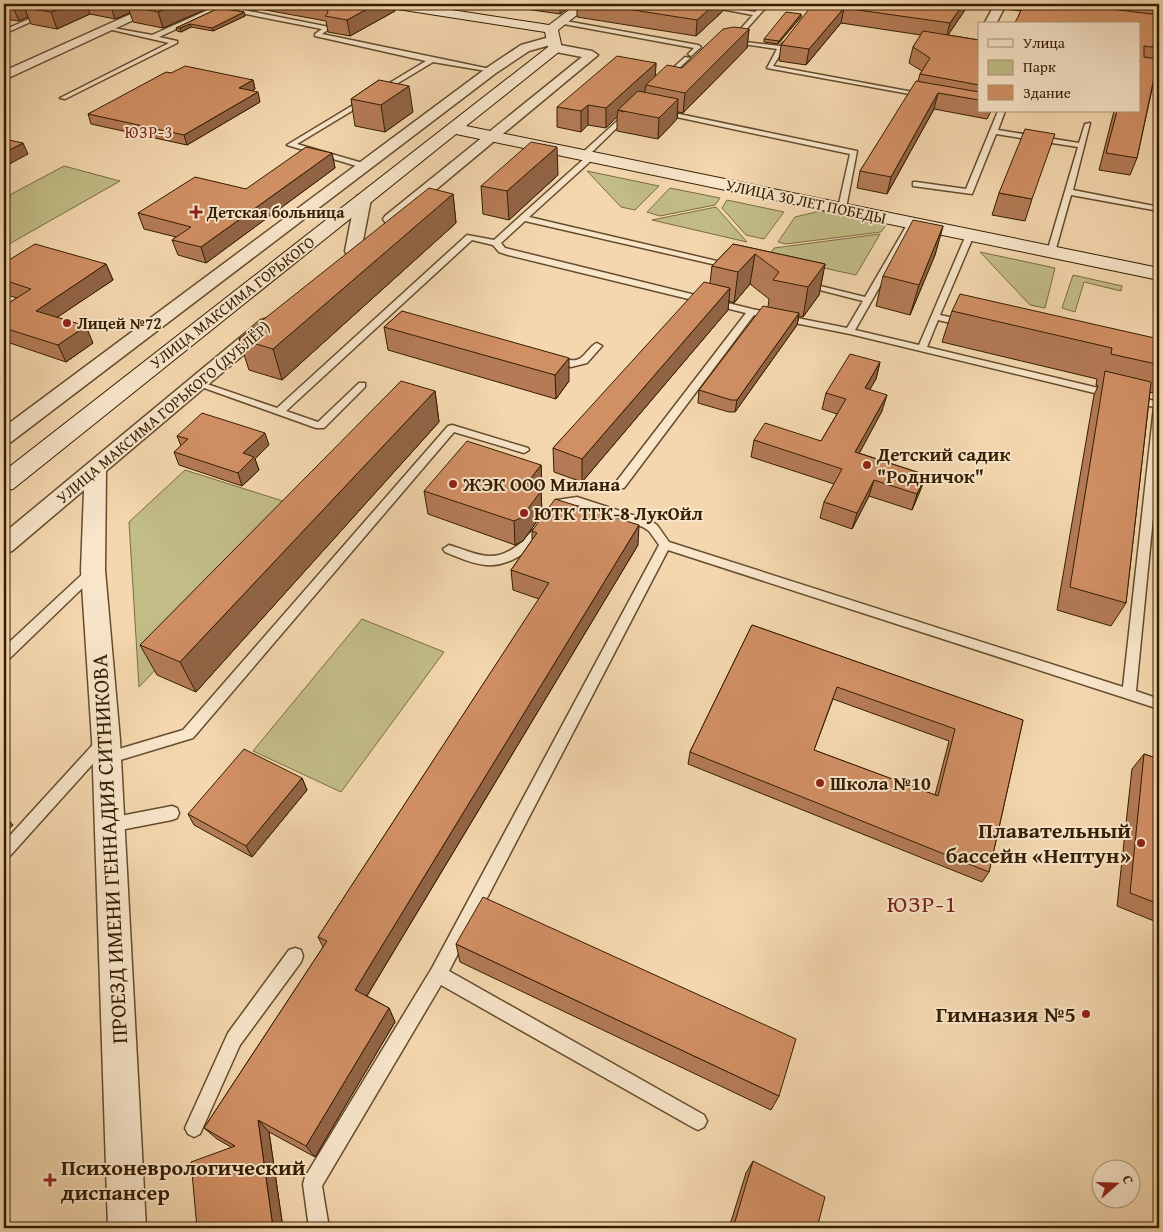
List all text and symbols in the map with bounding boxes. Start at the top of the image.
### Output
legend [978,22,1140,112]
text: Улица [1023,32,1066,53]
text: Парк [1023,56,1056,77]
text: Здание [1023,82,1071,103]
district label: ЮЗР-3 [125,120,173,144]
street label: УЛИЦА 30 ЛЕТ ПОБЕДЫ [723,172,889,230]
place label: Детская больница [206,200,345,224]
marker: Детская больница [189,205,203,219]
street label: УЛИЦА МАКСИМА ГОРЬКОГО [144,230,320,374]
place label: Лицей №72 [77,311,162,335]
street label: УЛИЦА МАКСИМА ГОРЬКОГО (ДУБЛЁР) [51,315,275,509]
marker: Лицей №72 [61,317,73,329]
place label: Детский садик "Родничок" [876,440,1011,490]
marker: Детский садик "Родничок" [861,459,873,471]
place label: ЖЭК ООО Милана [462,470,620,498]
marker: ЖЭК ООО Милана [447,478,459,490]
place label: ЮТК ТГК-8 ЛукОйл [534,499,703,527]
marker: ЮТК ТГК-8 ЛукОйл [518,507,530,519]
street label: ПРОЕЗД ИМЕНИ ГЕННАДИЯ СИТНИКОВА [83,653,135,1045]
place label: Школа №10 [830,769,931,797]
marker: Школа №10 [814,777,826,789]
place label: Плавательный бассейн «Нептун» [945,814,1131,871]
marker: Плавательный бассейн «Нептун» [1135,837,1147,849]
district label: ЮЗР-1 [887,886,957,921]
place label: Гимназия №5 [936,998,1076,1030]
marker: Гимназия №5 [1080,1008,1092,1020]
place label: Психоневрологический диспансер [61,1151,306,1208]
north arrow [1090,1160,1140,1210]
text: С [1117,1172,1139,1187]
marker: Психоневрологический диспансер [43,1173,57,1187]

